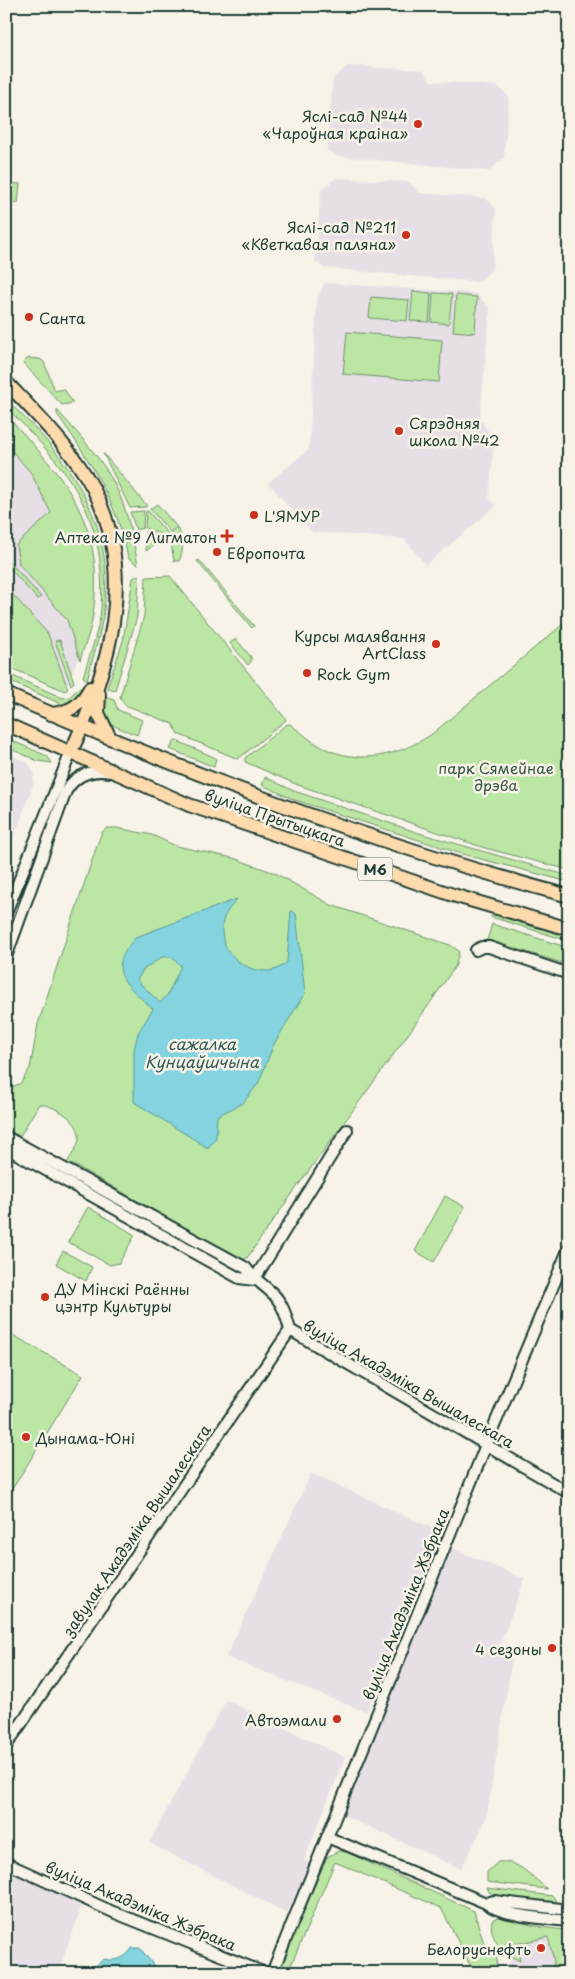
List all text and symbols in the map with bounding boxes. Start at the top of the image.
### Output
place label: Яслі-сад №44 «Чароўная краіна» [263,104,408,144]
marker: Яслі-сад №44 «Чароўная краіна» [412,118,424,130]
place label: Яслі-сад №211 «Кветкавая паляна» [242,215,396,255]
marker: Яслі-сад №211 «Кветкавая паляна» [400,229,412,241]
place label: Санта [39,306,86,329]
marker: Санта [23,311,35,323]
place label: Сярэдняя школа №42 [409,411,500,451]
marker: Сярэдняя школа №42 [393,425,405,437]
place label: L'ЯМУР [264,504,320,527]
marker: L'ЯМУР [248,509,260,521]
place label: Аптека №9 Лигматон [55,525,217,548]
marker: Аптека №9 Лигматон [221,530,233,542]
place label: Европочта [227,541,306,564]
marker: Европочта [211,546,223,558]
place label: Курсы малявання ArtClass [294,624,426,664]
marker: Курсы малявання ArtClass [430,638,442,650]
place label: Rock Gym [317,662,390,685]
marker: Rock Gym [301,667,313,679]
park label: парк Сямейнае дрэва [438,756,554,796]
street label: вуліца Прытыцкага [202,782,349,852]
road number: М6 [358,858,392,881]
water label: сажалка Кунцаўшчына [145,1031,260,1073]
place label: ДУ Мінскі Раённы цэнтр Культуры [54,1277,190,1317]
marker: ДУ Мінскі Раённы цэнтр Культуры [39,1291,51,1303]
street label: вуліца Акадэміка Вышалескага [299,1313,519,1453]
street label: завулак Акадэміка Вышалескага [56,1419,216,1641]
place label: Дынама-Юні [35,1426,135,1449]
marker: Дынама-Юні [20,1431,32,1443]
street label: вуліца Акадэміка Жэбрака [356,1504,454,1703]
place label: 4 сезоны [475,1637,542,1660]
marker: 4 сезоны [546,1642,558,1654]
place label: Автоэмали [245,1708,327,1731]
marker: Автоэмали [331,1713,343,1725]
street label: вуліца Акадэміка Жэбрака [42,1854,240,1956]
place label: Белоруснефть [427,1937,531,1960]
marker: Белоруснефть [535,1942,547,1954]

